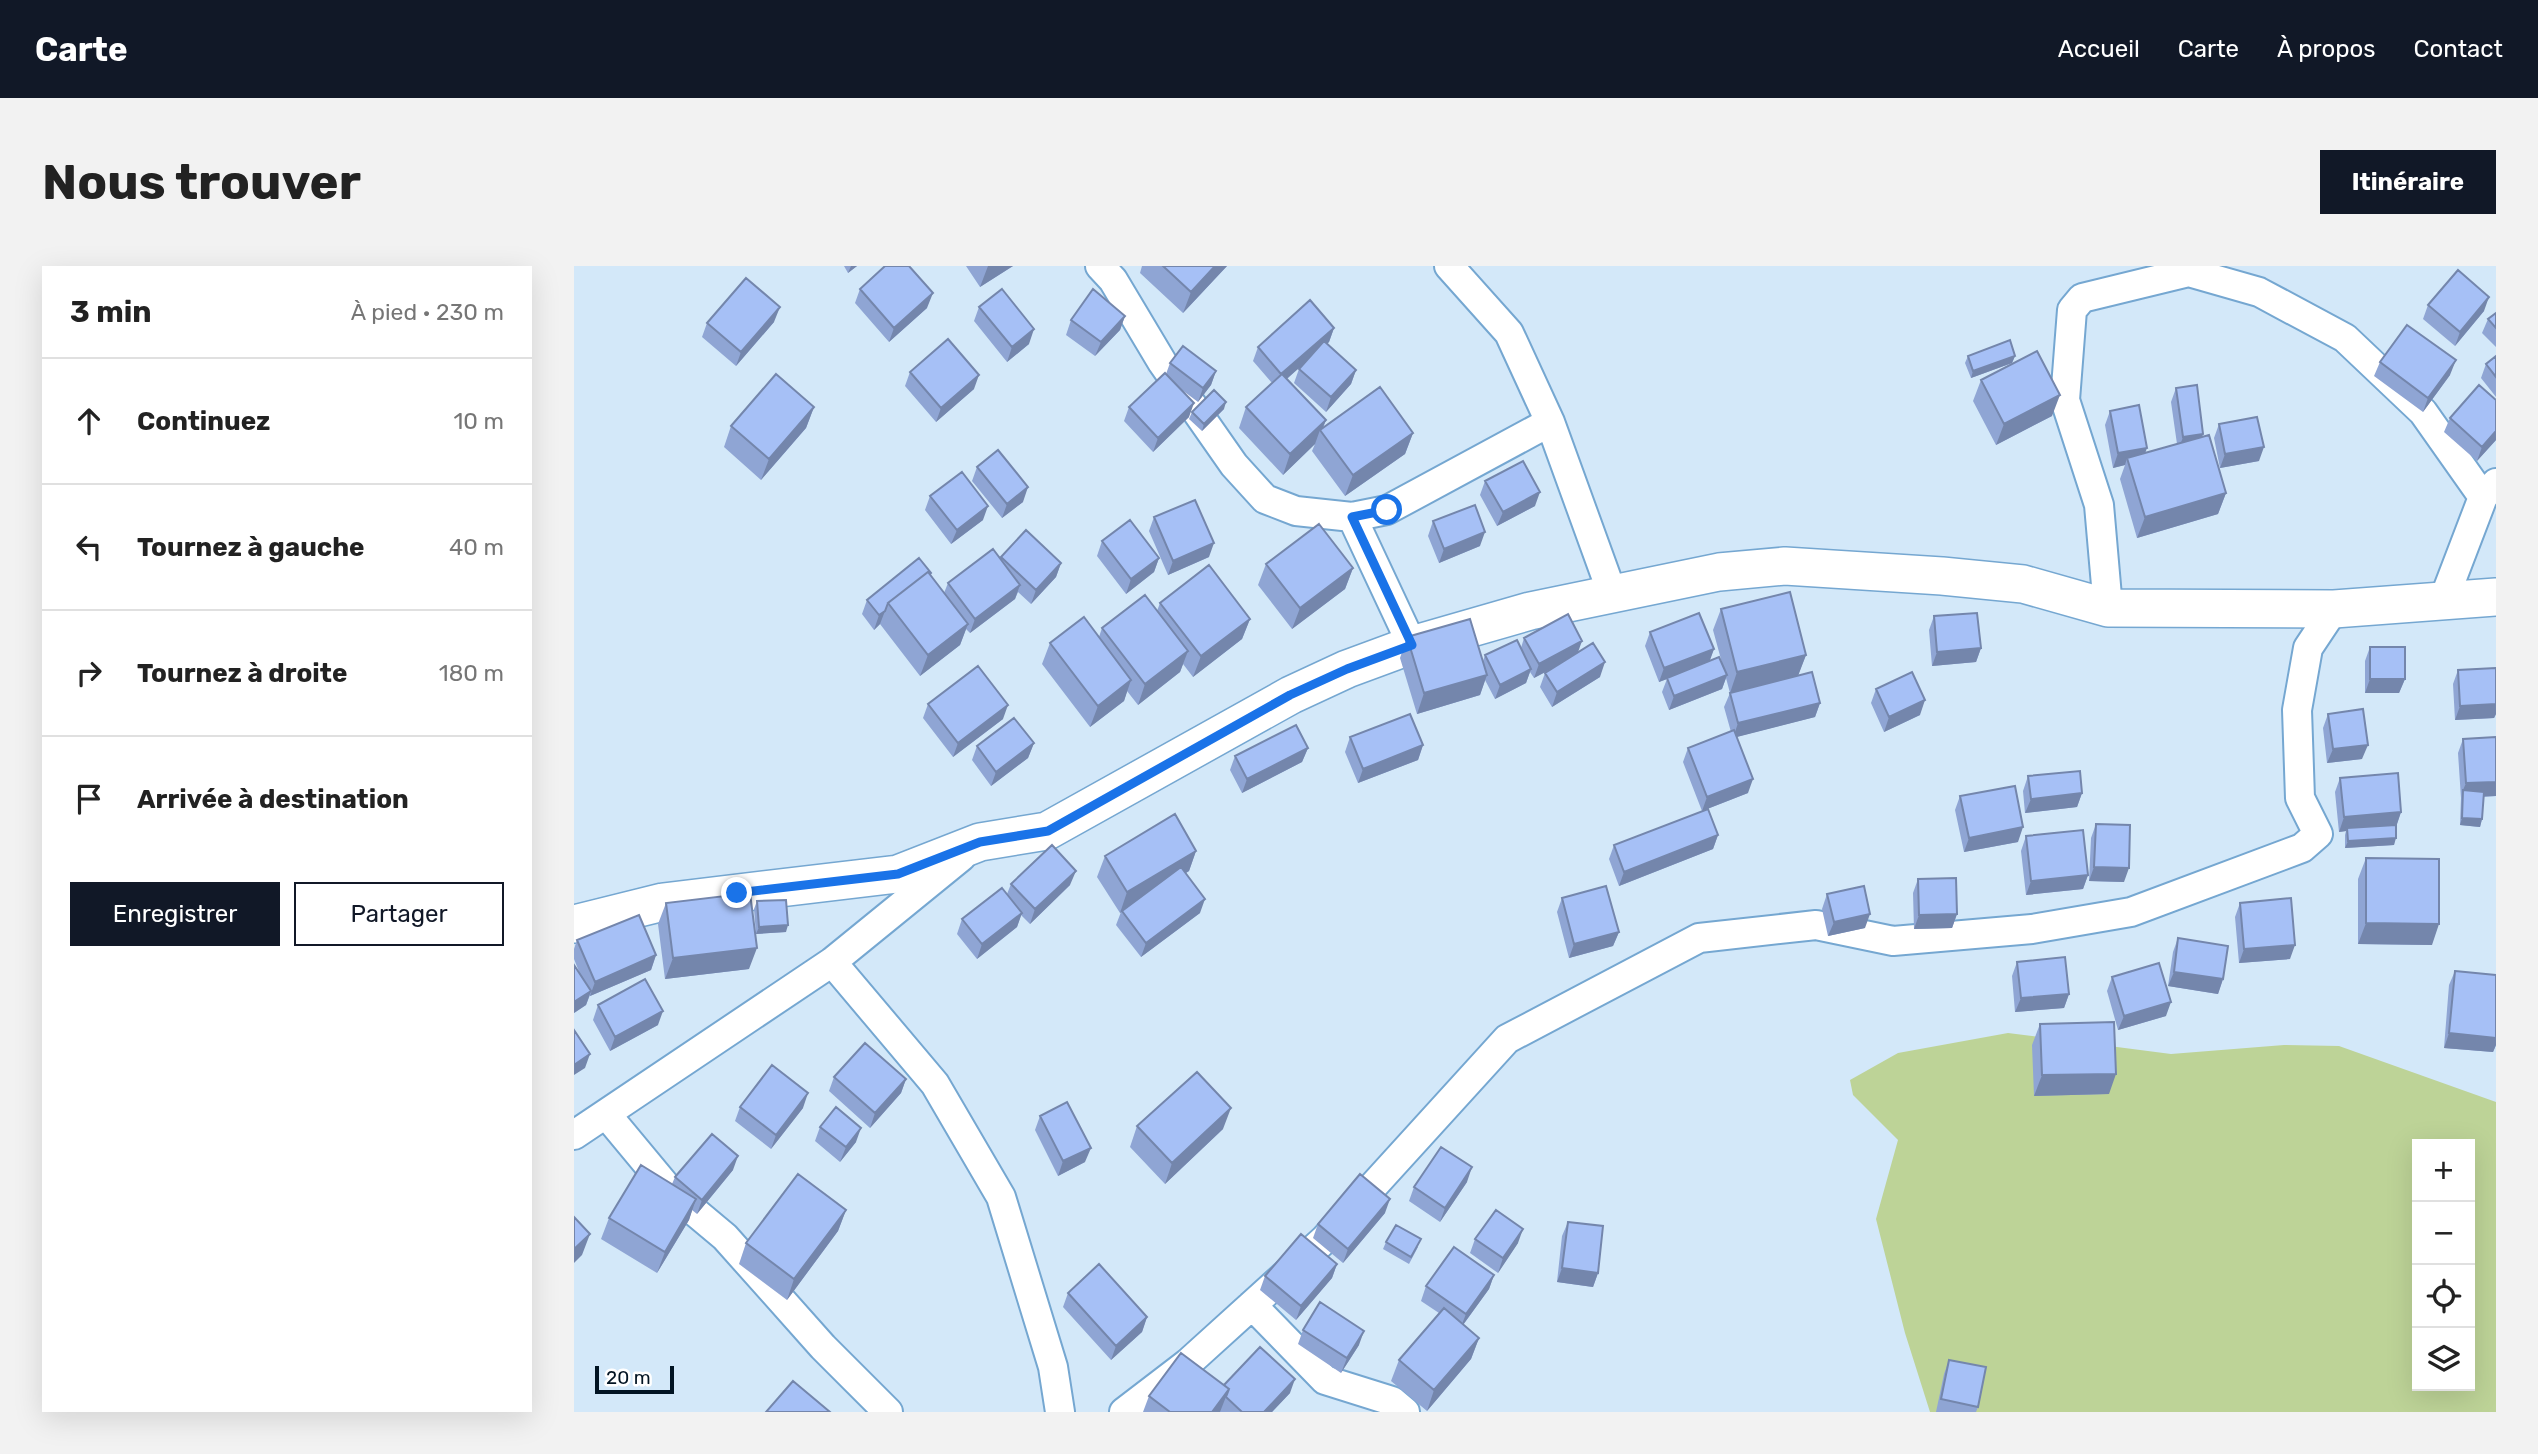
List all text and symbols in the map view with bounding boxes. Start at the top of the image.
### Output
text: Carte [35,30,128,69]
text: Accueil [2058,35,2140,63]
text: Carte [2178,35,2239,63]
text: À propos [2277,35,2376,63]
text: Contact [2414,35,2503,63]
button: Itinéraire [2320,150,2496,214]
text: Nous trouver [42,153,361,211]
text: 3 min [70,294,152,330]
text: À pied · 230 m [351,298,504,326]
icon: ahead [70,402,108,440]
text: Continuez [137,406,270,437]
text: 10 m [453,407,504,435]
route start [1371,494,1402,525]
icon: left [70,528,108,566]
text: Tournez à gauche [137,532,365,563]
text: 40 m [449,533,504,561]
icon: right [70,654,108,692]
text: Tournez à droite [137,658,347,689]
text: 180 m [439,659,504,687]
icon: arrive [70,780,108,818]
text: Arrivée à destination [137,784,409,815]
route end [721,877,752,908]
button: Enregistrer [70,882,280,946]
button: Partager [294,882,504,946]
map controls [2412,1139,2475,1391]
button: + [2412,1139,2475,1202]
button: − [2412,1202,2475,1265]
button: locate [2412,1265,2475,1328]
button: layers [2412,1328,2475,1391]
scale bar [595,1363,674,1395]
text: 20 m [606,1366,651,1389]

